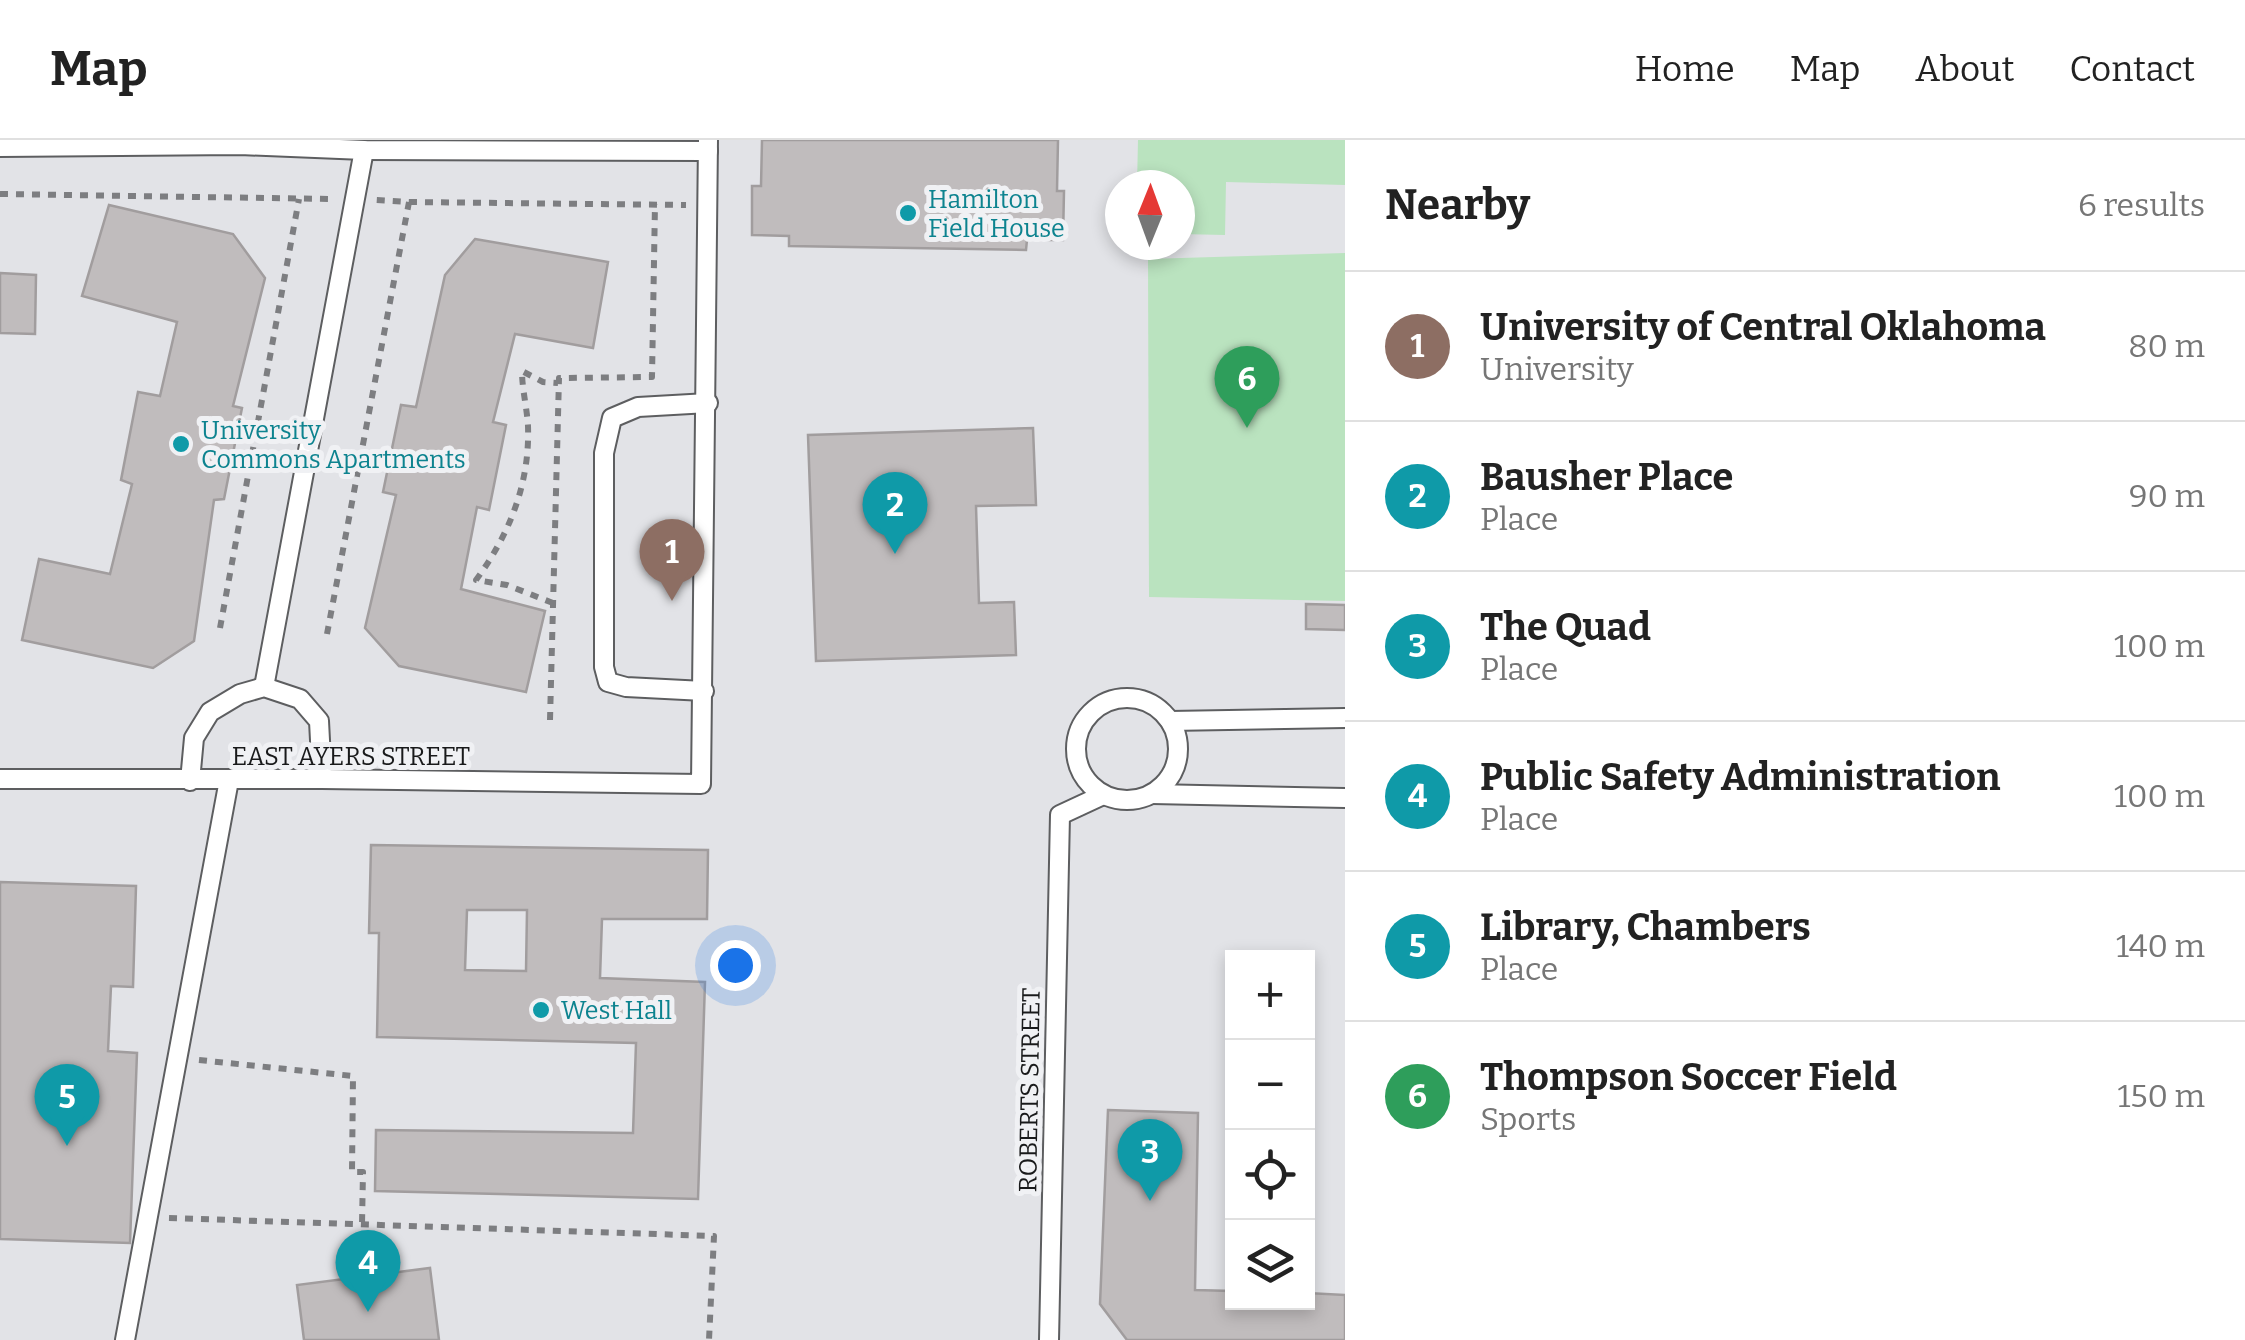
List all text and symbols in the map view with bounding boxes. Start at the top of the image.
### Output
text: Map [50,40,147,98]
text: Home [1635,48,1735,90]
text: Map [1790,48,1860,90]
text: About [1915,48,2014,90]
text: Contact [2069,48,2195,90]
north arrow [1105,170,1195,260]
text: Nearby [1385,180,1530,230]
place label: Hamilton Field House [928,185,1065,244]
text: 6 results [2078,186,2205,224]
marker: Hamilton Field House [897,202,919,224]
text: University of Central Oklahoma [1480,304,2046,350]
text: 1 [1411,327,1424,365]
text: 80 m [2128,327,2205,365]
pin: 6 [1214,346,1280,428]
text: University [1480,350,1634,388]
place label: University Commons Apartments [201,416,466,475]
marker: University Commons Apartments [170,433,192,455]
text: Bausher Place [1480,454,1733,500]
pin: 2 [862,472,928,554]
text: 2 [1408,477,1427,515]
text: 90 m [2129,477,2205,515]
text: Place [1480,500,1558,538]
pin: 1 [640,518,704,601]
text: The Quad [1480,604,1651,650]
text: 3 [1408,627,1427,665]
text: 100 m [2114,627,2205,665]
text: Place [1480,650,1558,688]
street label: EAST AYERS STREET [232,742,470,772]
text: Public Safety Administration [1480,754,2000,800]
text: 4 [1408,777,1427,815]
text: 100 m [2114,777,2205,815]
text: Place [1480,800,1558,838]
text: Library, Chambers [1480,904,1811,950]
text: 5 [1409,927,1426,965]
text: 140 m [2116,927,2205,965]
your location [710,940,761,991]
map controls [1225,950,1315,1310]
button: + [1225,950,1315,1040]
text: Place [1480,950,1558,988]
street label: ROBERTS STREET [1013,987,1047,1193]
place label: West Hall [561,996,672,1026]
marker: West Hall [530,999,552,1021]
button: − [1225,1040,1315,1130]
text: Thompson Soccer Field [1480,1054,1897,1100]
pin: 5 [34,1064,100,1146]
text: 6 [1408,1077,1427,1115]
text: 150 m [2117,1077,2205,1115]
text: Sports [1480,1100,1576,1138]
pin: 3 [1118,1118,1182,1201]
button: locate [1225,1130,1315,1220]
button: layers [1225,1220,1315,1310]
pin: 4 [336,1230,400,1312]

